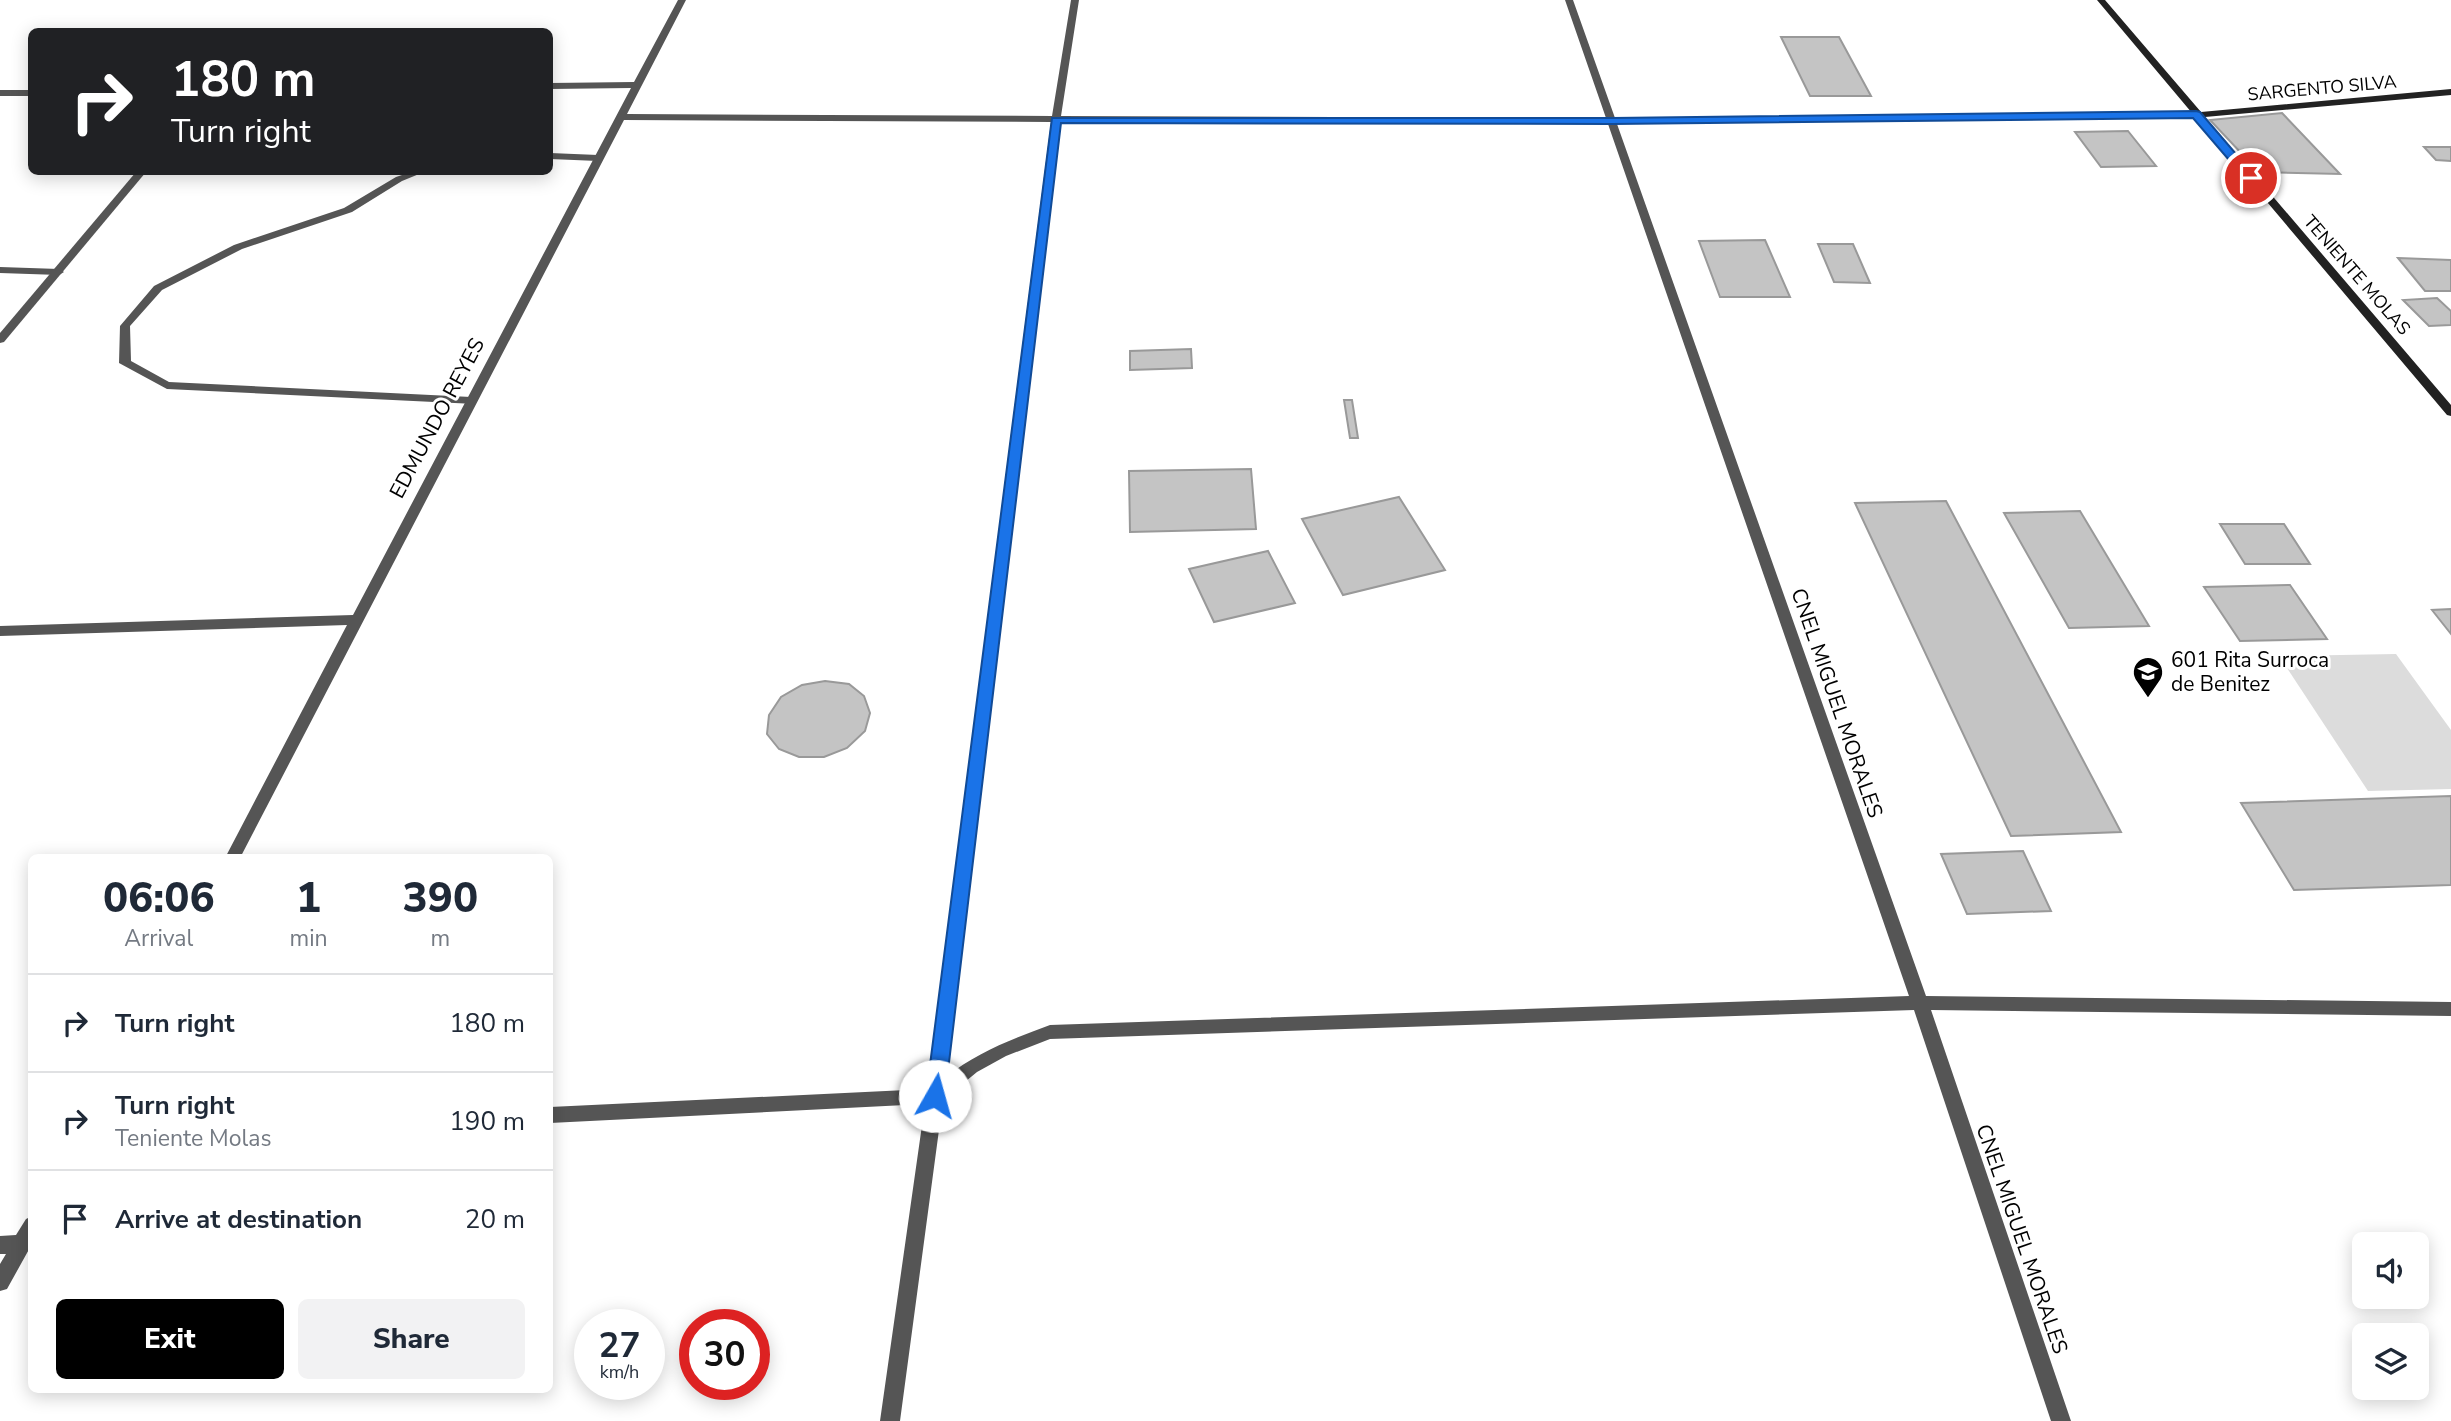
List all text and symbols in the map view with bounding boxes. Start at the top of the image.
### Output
text: 180 m [171,46,315,113]
icon: right [56,56,147,147]
street label: SARGENTO SILVA [2246,70,2398,106]
text: Turn right [171,110,311,153]
pin [2221,148,2281,208]
icon: arrive [2232,159,2270,197]
street label: TENIENTE MOLAS [2298,210,2416,340]
street label: EDMUNDO REYES [383,333,491,503]
street label: CNEL MIGUEL MORALES [1785,584,1890,822]
place label: 601 Rita Surroca de Benitez [2171,646,2329,698]
school or university icon: 601 Rita Surroca de Benitez [2131,655,2165,699]
text: 06:06 [103,870,215,927]
text: 1 [296,870,321,927]
text: 390 [403,870,478,927]
text: Arrival [124,923,193,954]
text: min [290,923,328,954]
text: m [430,923,450,954]
icon: right [56,1004,94,1042]
text: Turn right [115,1006,234,1041]
text: 180 m [449,1006,525,1041]
position arrow [898,1059,972,1133]
text: Turn right [115,1088,234,1123]
icon: right [56,1102,94,1140]
text: 190 m [449,1104,525,1139]
street label: CNEL MIGUEL MORALES [1970,1120,2075,1358]
text: Teniente Molas [115,1123,272,1154]
icon: arrive [56,1200,94,1238]
text: Arrive at destination [115,1202,362,1237]
text: 20 m [465,1202,525,1237]
map controls [2352,1232,2429,1400]
button: sound [2352,1232,2429,1309]
button: Exit [56,1299,284,1379]
button: Share [298,1299,525,1379]
speed limit sign: 30 [679,1309,770,1400]
text: 27 [598,1322,641,1369]
button: layers [2352,1323,2429,1400]
text: km/h [600,1360,639,1384]

